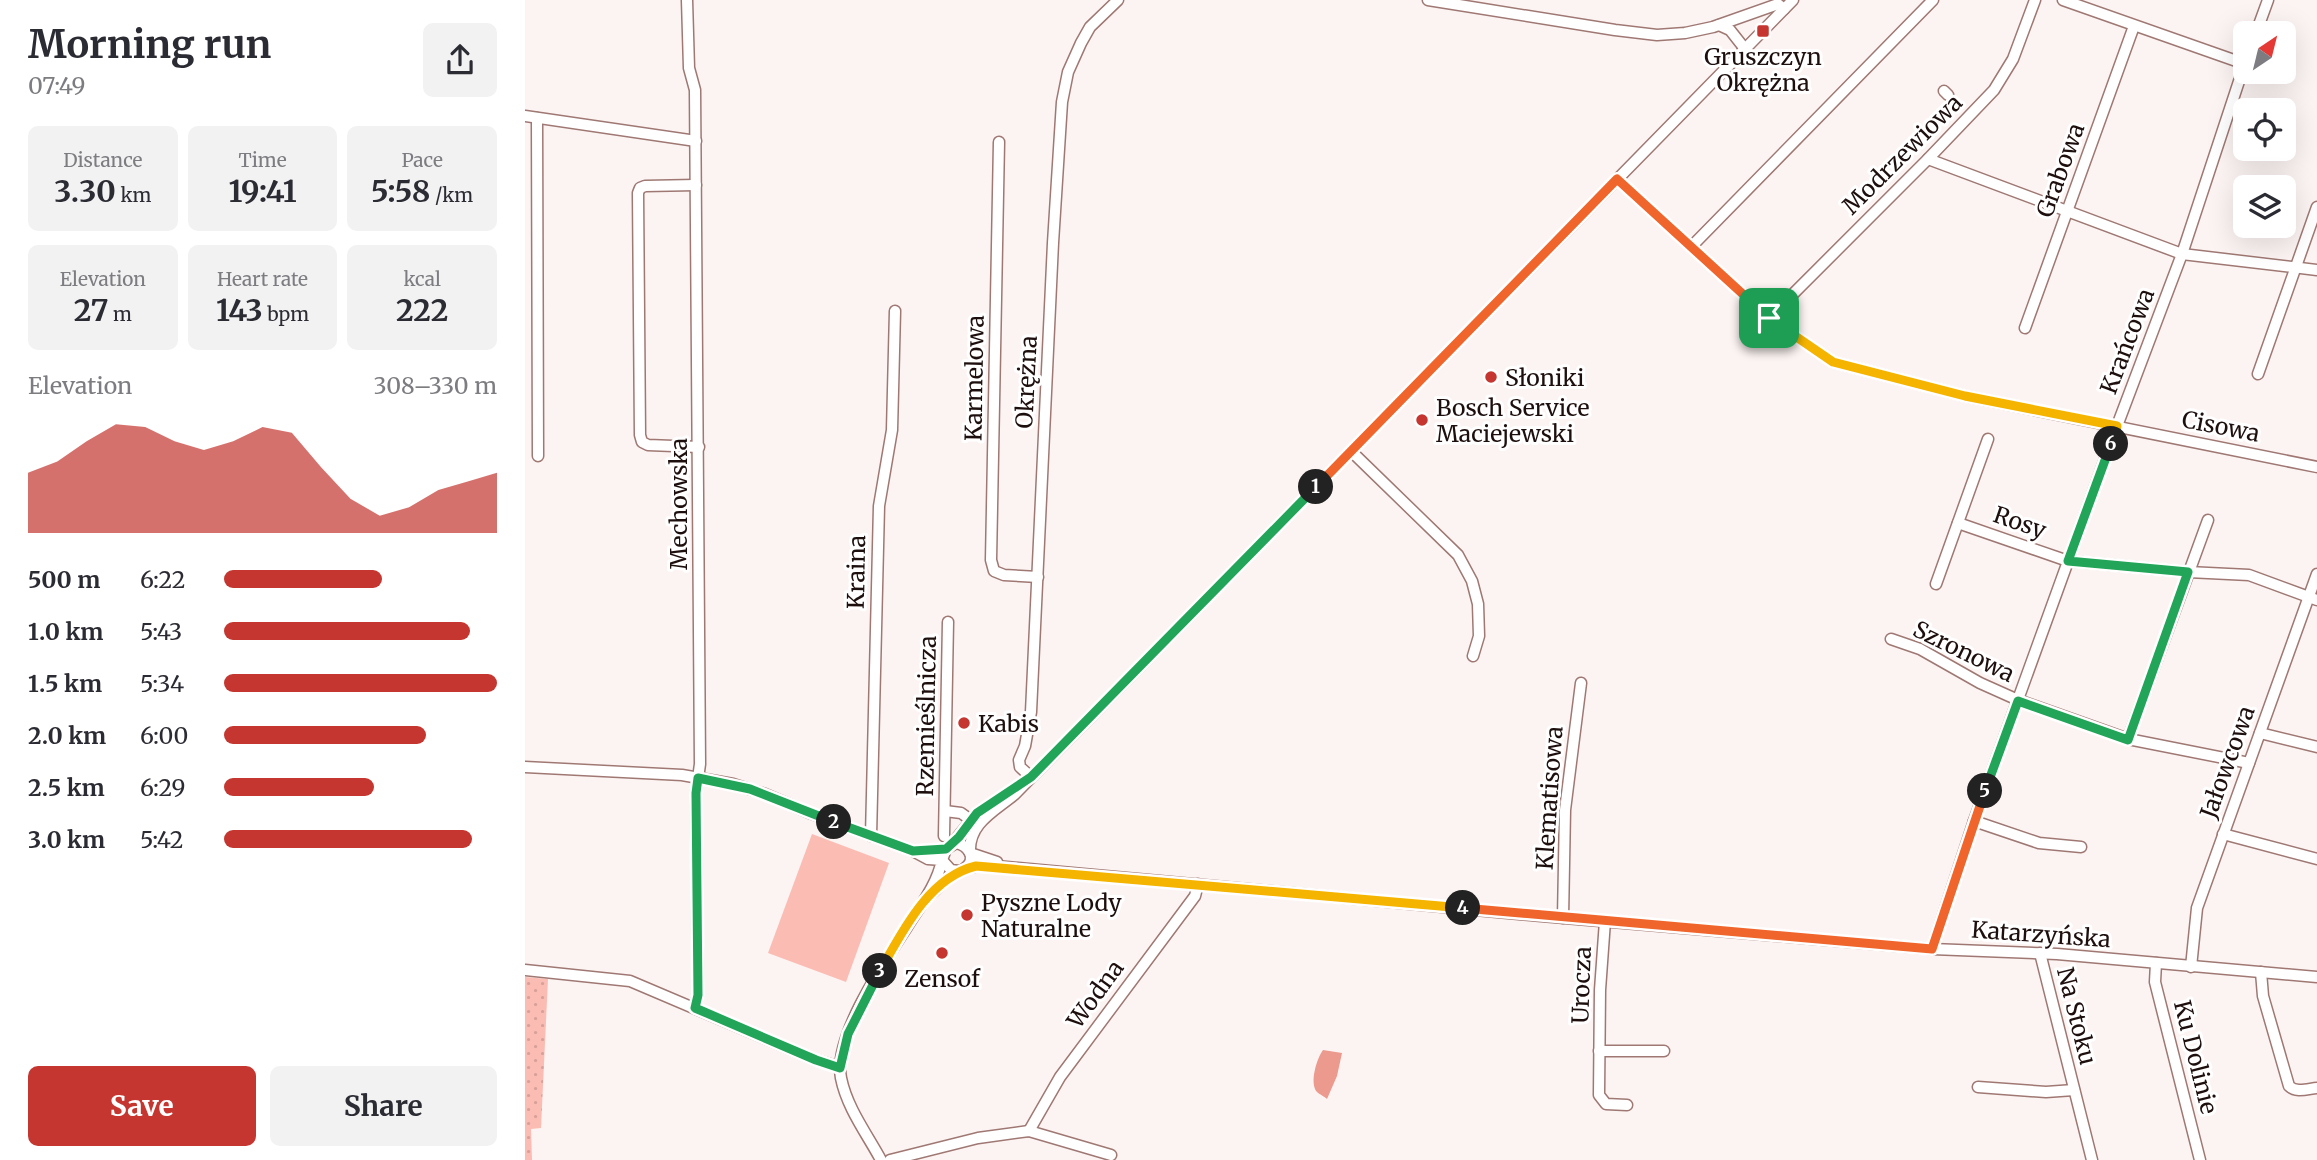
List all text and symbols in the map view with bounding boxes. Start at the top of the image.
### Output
text: Morning run [28,21,271,68]
north arrow [2233,21,2296,84]
map controls [2233,21,2296,238]
button: share [423,23,497,97]
marker: Gruszczyn Okrężna [1755,23,1771,39]
place label: Gruszczyn Okrężna [1704,42,1822,97]
text: 07:49 [28,71,85,100]
street label: Modrzewiowa [1836,88,1968,220]
button: locate [2233,98,2296,161]
street label: Grabowa [2030,119,2090,221]
text: Distance [63,148,143,172]
text: Time [238,148,287,172]
text: Pace [401,148,443,172]
text: 3.30 [54,172,116,210]
text: 19:41 [228,172,297,210]
text: 5:58 [371,172,430,210]
button: layers [2233,175,2296,238]
text: km [116,183,151,207]
text: /km [430,183,473,207]
text: Elevation [60,267,146,291]
text: Heart rate [217,267,308,291]
text: kcal [403,267,441,291]
street label: Krańcowa [2094,284,2160,398]
pin [1739,288,1799,348]
text: 27 [74,291,108,329]
text: 143 [216,291,263,329]
text: 222 [396,291,448,329]
icon: arrive [1750,299,1788,337]
text: m [108,302,132,326]
text: bpm [263,302,309,326]
street label: Karmelowa [958,315,990,441]
street label: Okrężna [1009,335,1043,429]
place label: Słoniki [1505,363,1585,392]
marker: Słoniki [1483,369,1499,385]
text: Elevation [28,371,132,400]
text: 308–330 m [373,371,497,400]
place label: Bosch Service Maciejewski [1436,393,1589,448]
street label: Cisowa [2180,404,2262,448]
marker: Bosch Service Maciejewski [1414,412,1430,428]
pin: 6 [2093,426,2129,462]
text: 6 [2105,431,2116,455]
street label: Mechowska [664,438,693,570]
pin: 1 [1299,470,1333,504]
text: 1 [1311,474,1320,498]
street label: Rosy [1990,500,2051,545]
street label: Kraina [841,535,871,609]
text: 500 m [28,565,100,594]
text: 6:22 [140,565,185,594]
street label: Szronowa [1909,614,2019,688]
text: 1.0 km [28,617,103,646]
text: 5:43 [140,617,182,646]
street label: Rzemieślnicza [910,635,942,797]
text: 1.5 km [28,669,102,698]
text: 5:34 [140,669,184,698]
street label: Jałowcowa [2193,702,2261,823]
place label: Kabis [978,709,1039,738]
marker: Kabis [956,715,972,731]
text: 2.0 km [28,721,106,750]
text: 6:00 [140,721,188,750]
street label: Klematisowa [1530,725,1568,871]
text: 2.5 km [28,773,105,802]
text: 6:29 [140,773,185,802]
pin: 5 [1967,774,2003,808]
text: 5 [1979,778,1990,802]
pin: 2 [817,804,851,840]
text: 2 [828,809,839,833]
text: 3.0 km [28,825,105,854]
text: 5:42 [140,825,183,854]
place label: Pyszne Lody Naturalne [981,888,1122,943]
pin: 4 [1445,890,1481,926]
text: 4 [1456,895,1469,919]
marker: Pyszne Lody Naturalne [959,907,975,923]
street label: Katarzyńska [1970,915,2112,953]
marker: Zensof [934,945,950,961]
street label: Urocza [1565,946,1597,1024]
pin: 3 [863,954,897,988]
street label: Wodna [1060,954,1129,1035]
text: 3 [874,958,885,982]
place label: Zensof [904,964,981,993]
street label: Na Stoku [2051,964,2103,1068]
street label: Ku Dolinie [2168,997,2224,1117]
button: Save [28,1066,256,1146]
button: Share [270,1066,497,1146]

